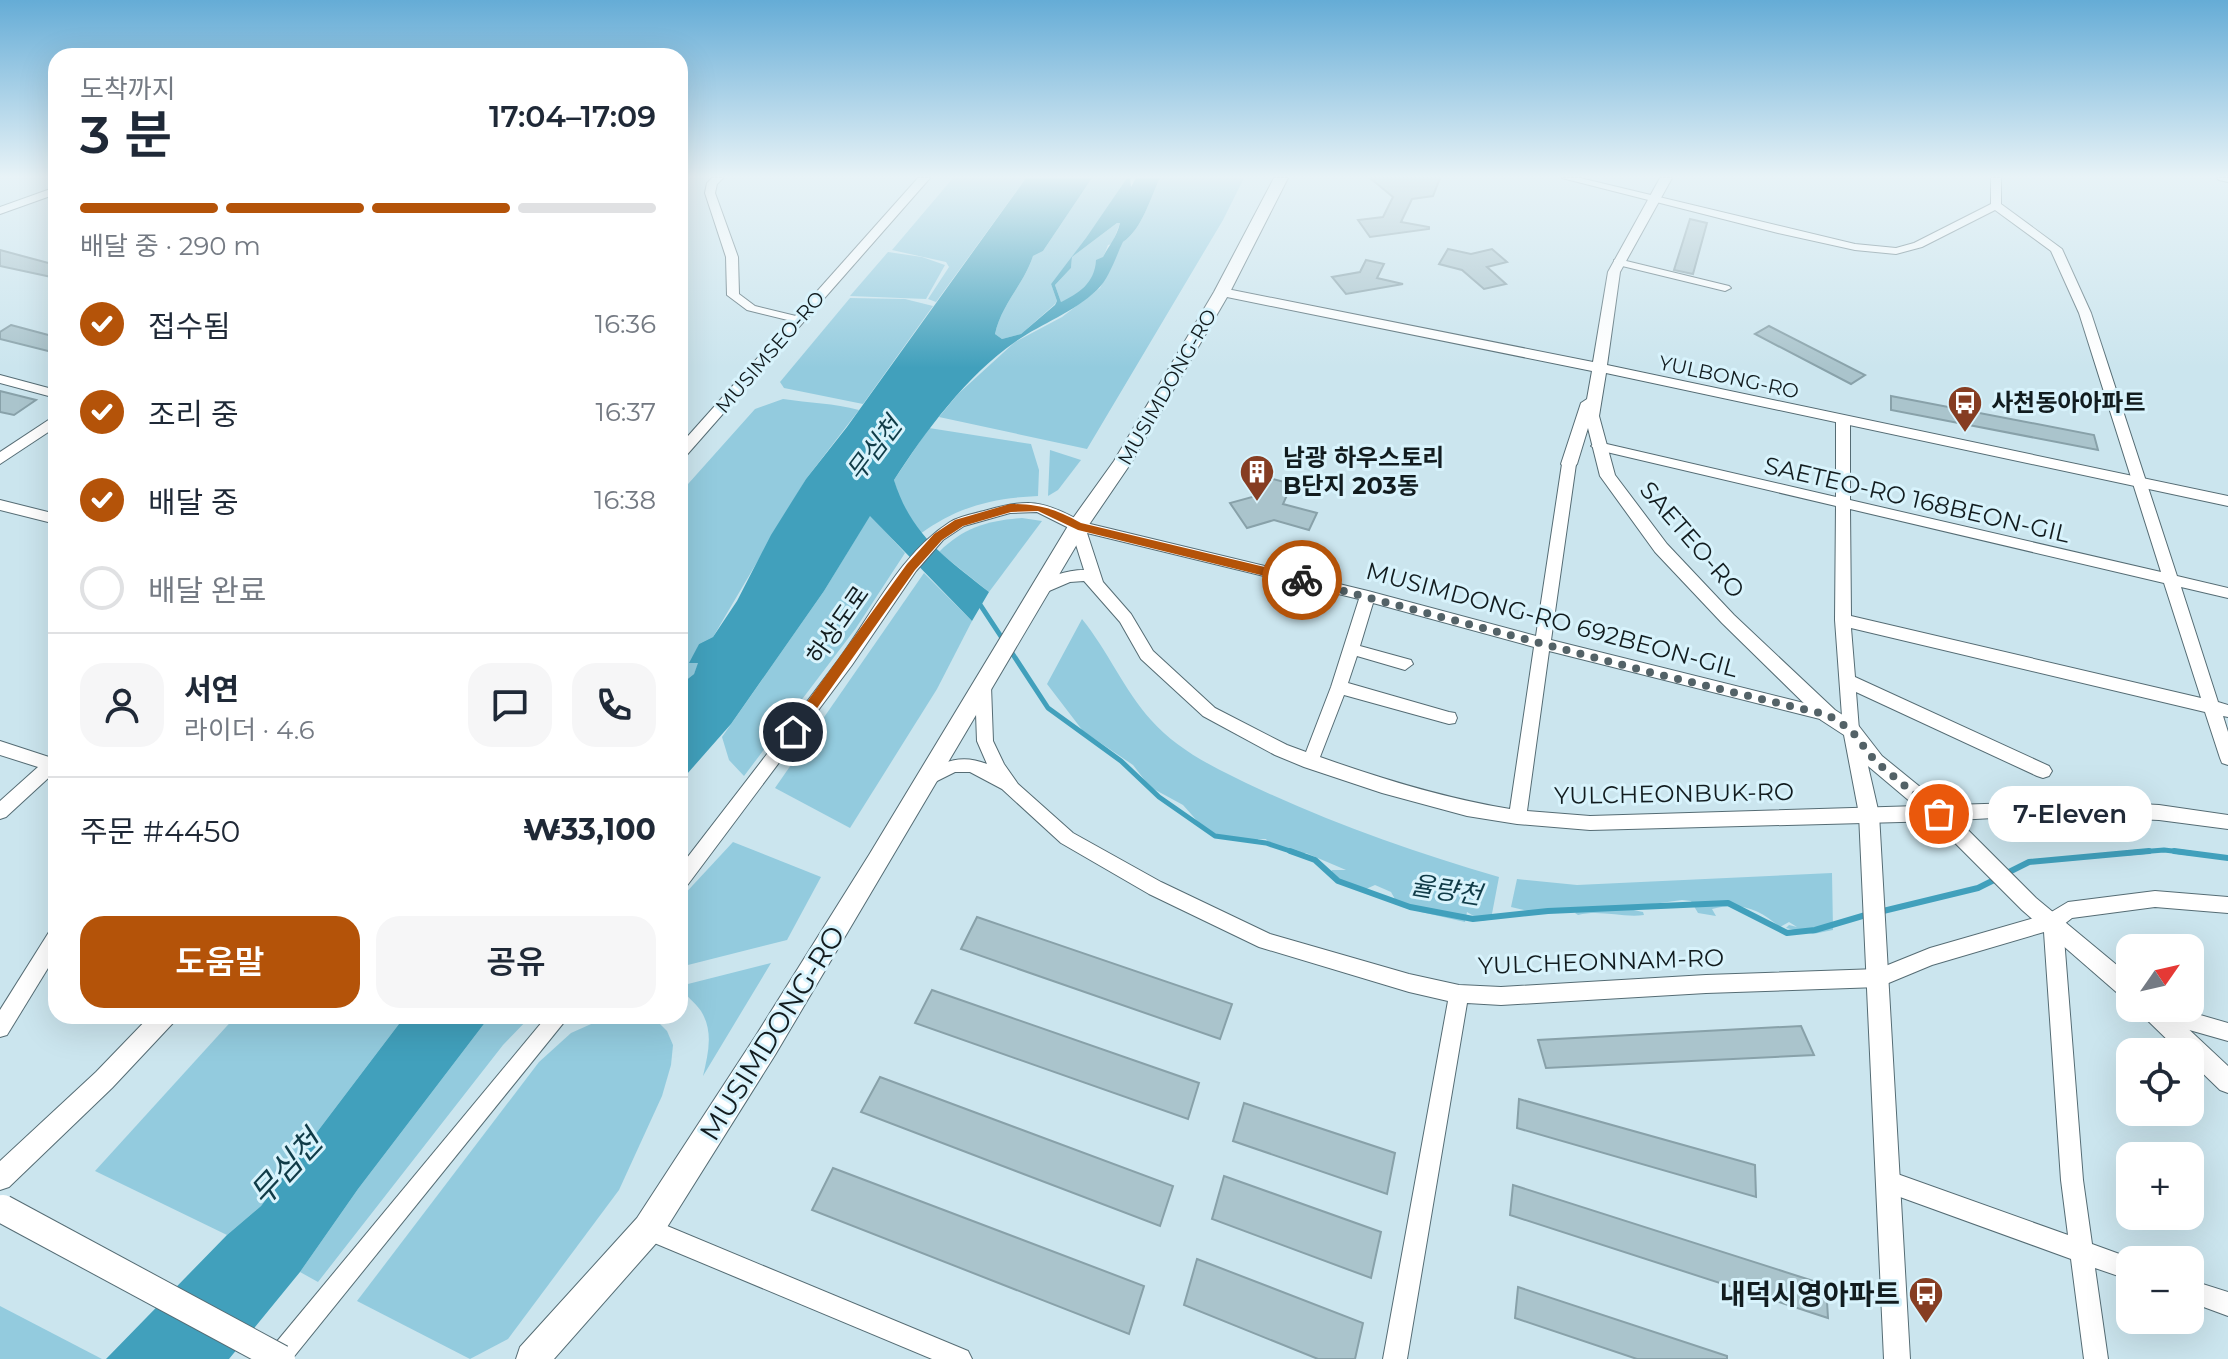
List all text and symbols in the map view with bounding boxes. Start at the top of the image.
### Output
text: 도착까지 [80,73,176,105]
text: 17:04–17:09 [489,98,656,135]
text: 3 분 [80,103,172,166]
text: 배달 중 · 290 m [80,230,261,262]
street label: MUSIMSEO-RO [710,286,830,418]
icon: check [80,302,124,346]
street label: MUSIMDONG-RO [1113,305,1221,469]
text: 접수됨 [148,308,231,345]
text: 16:36 [595,308,656,340]
street label: YULBONG-RO [1657,350,1801,404]
bus stop icon: 사천동아아파트 [1946,384,1984,434]
place label: 사천동아아파트 [1991,388,2146,417]
icon: check [80,390,124,434]
text: 조리 중 [148,396,239,433]
text: 16:37 [596,396,656,428]
water label: 무심천 [840,408,910,487]
place label: 남광 하우스토리 B단지 203동 [1283,443,1444,500]
street label: SAETEO-RO 168BEON-GIL [1762,450,2073,549]
building icon: 남광 하우스토리 B단지 203동 [1238,453,1276,503]
street label: SAETEO-RO [1634,476,1751,604]
icon: check [80,478,124,522]
text: 배달 중 [148,484,239,521]
text: 16:38 [594,484,656,516]
courier [1262,540,1342,620]
street label: MUSIMDONG-RO 692BEON-GIL [1363,556,1741,683]
icon: bike [1280,558,1324,602]
text: 배달 완료 [148,572,266,609]
street label: 하상도로 [800,580,875,669]
button: person [80,663,164,747]
button: chat [468,663,552,747]
button: phone [572,663,656,747]
text: 서연 [184,671,239,708]
pin [759,698,827,766]
icon: home [771,710,815,754]
text: 라이더 · 4.6 [184,714,315,746]
street label: YULCHEONBUK-RO [1554,777,1794,810]
pin [1905,780,1973,848]
callout: 7-Eleven [1987,786,2151,842]
icon: bag [1917,792,1961,836]
text: 7-Eleven [2013,798,2127,830]
text: ₩33,100 [523,811,656,848]
text: 주문 #4450 [80,813,240,850]
water label: 율량천 [1408,869,1487,912]
button: 도움말 [80,916,360,1008]
button: 공유 [376,916,656,1008]
street label: MUSIMDONG-RO [692,919,852,1147]
north arrow [2116,934,2204,1022]
map controls [2116,934,2204,1334]
street label: YULCHEONNAM-RO [1477,943,1725,980]
button: locate [2116,1038,2204,1126]
water label: 무심천 [241,1119,332,1213]
button: + [2116,1142,2204,1230]
button: − [2116,1246,2204,1334]
bus stop icon: 내덕시영아파트 [1907,1275,1945,1325]
place label: 내덕시영아파트 [1720,1277,1900,1311]

